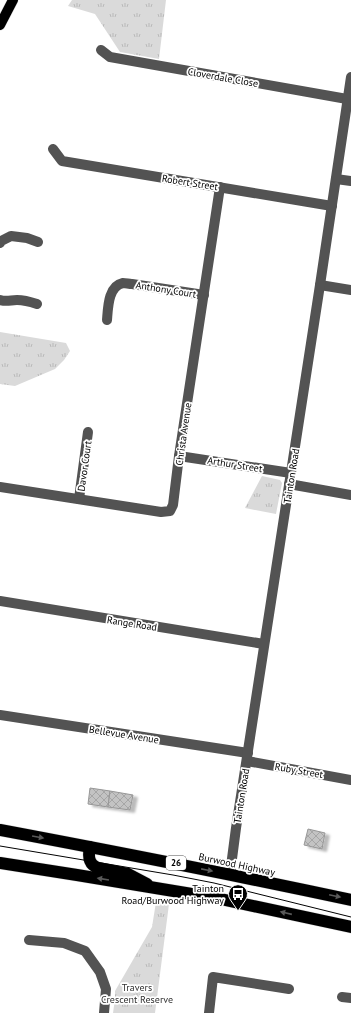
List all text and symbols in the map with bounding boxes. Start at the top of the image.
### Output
street label: Cloverdale Close [187,65,259,90]
street label: Robert Street [161,172,219,193]
street label: Anthony Court [135,278,198,301]
street label: Christa Avenue [173,402,194,466]
street label: Davor Court [75,439,95,492]
street label: Tainton Road [281,448,302,505]
street label: Arthur Street [207,454,264,475]
street label: Range Road [106,613,158,634]
street label: Bellevue Avenue [88,723,160,746]
street label: Ruby Street [274,760,325,781]
street label: Tainton Road [231,768,252,825]
one-way arrow [32,835,44,841]
street label: Burwood Highway [197,850,277,879]
road number: 26 [166,856,186,870]
one-way arrow [201,867,213,873]
one-way arrow [97,876,109,882]
place label: Tainton Road/Burwood Highway [121,882,224,907]
bus stop icon: Tainton Road/Burwood Highway [227,883,249,911]
one-way arrow [328,894,341,900]
one-way arrow [280,909,292,915]
park label: Travers Crescent Reserve [101,981,173,1006]

